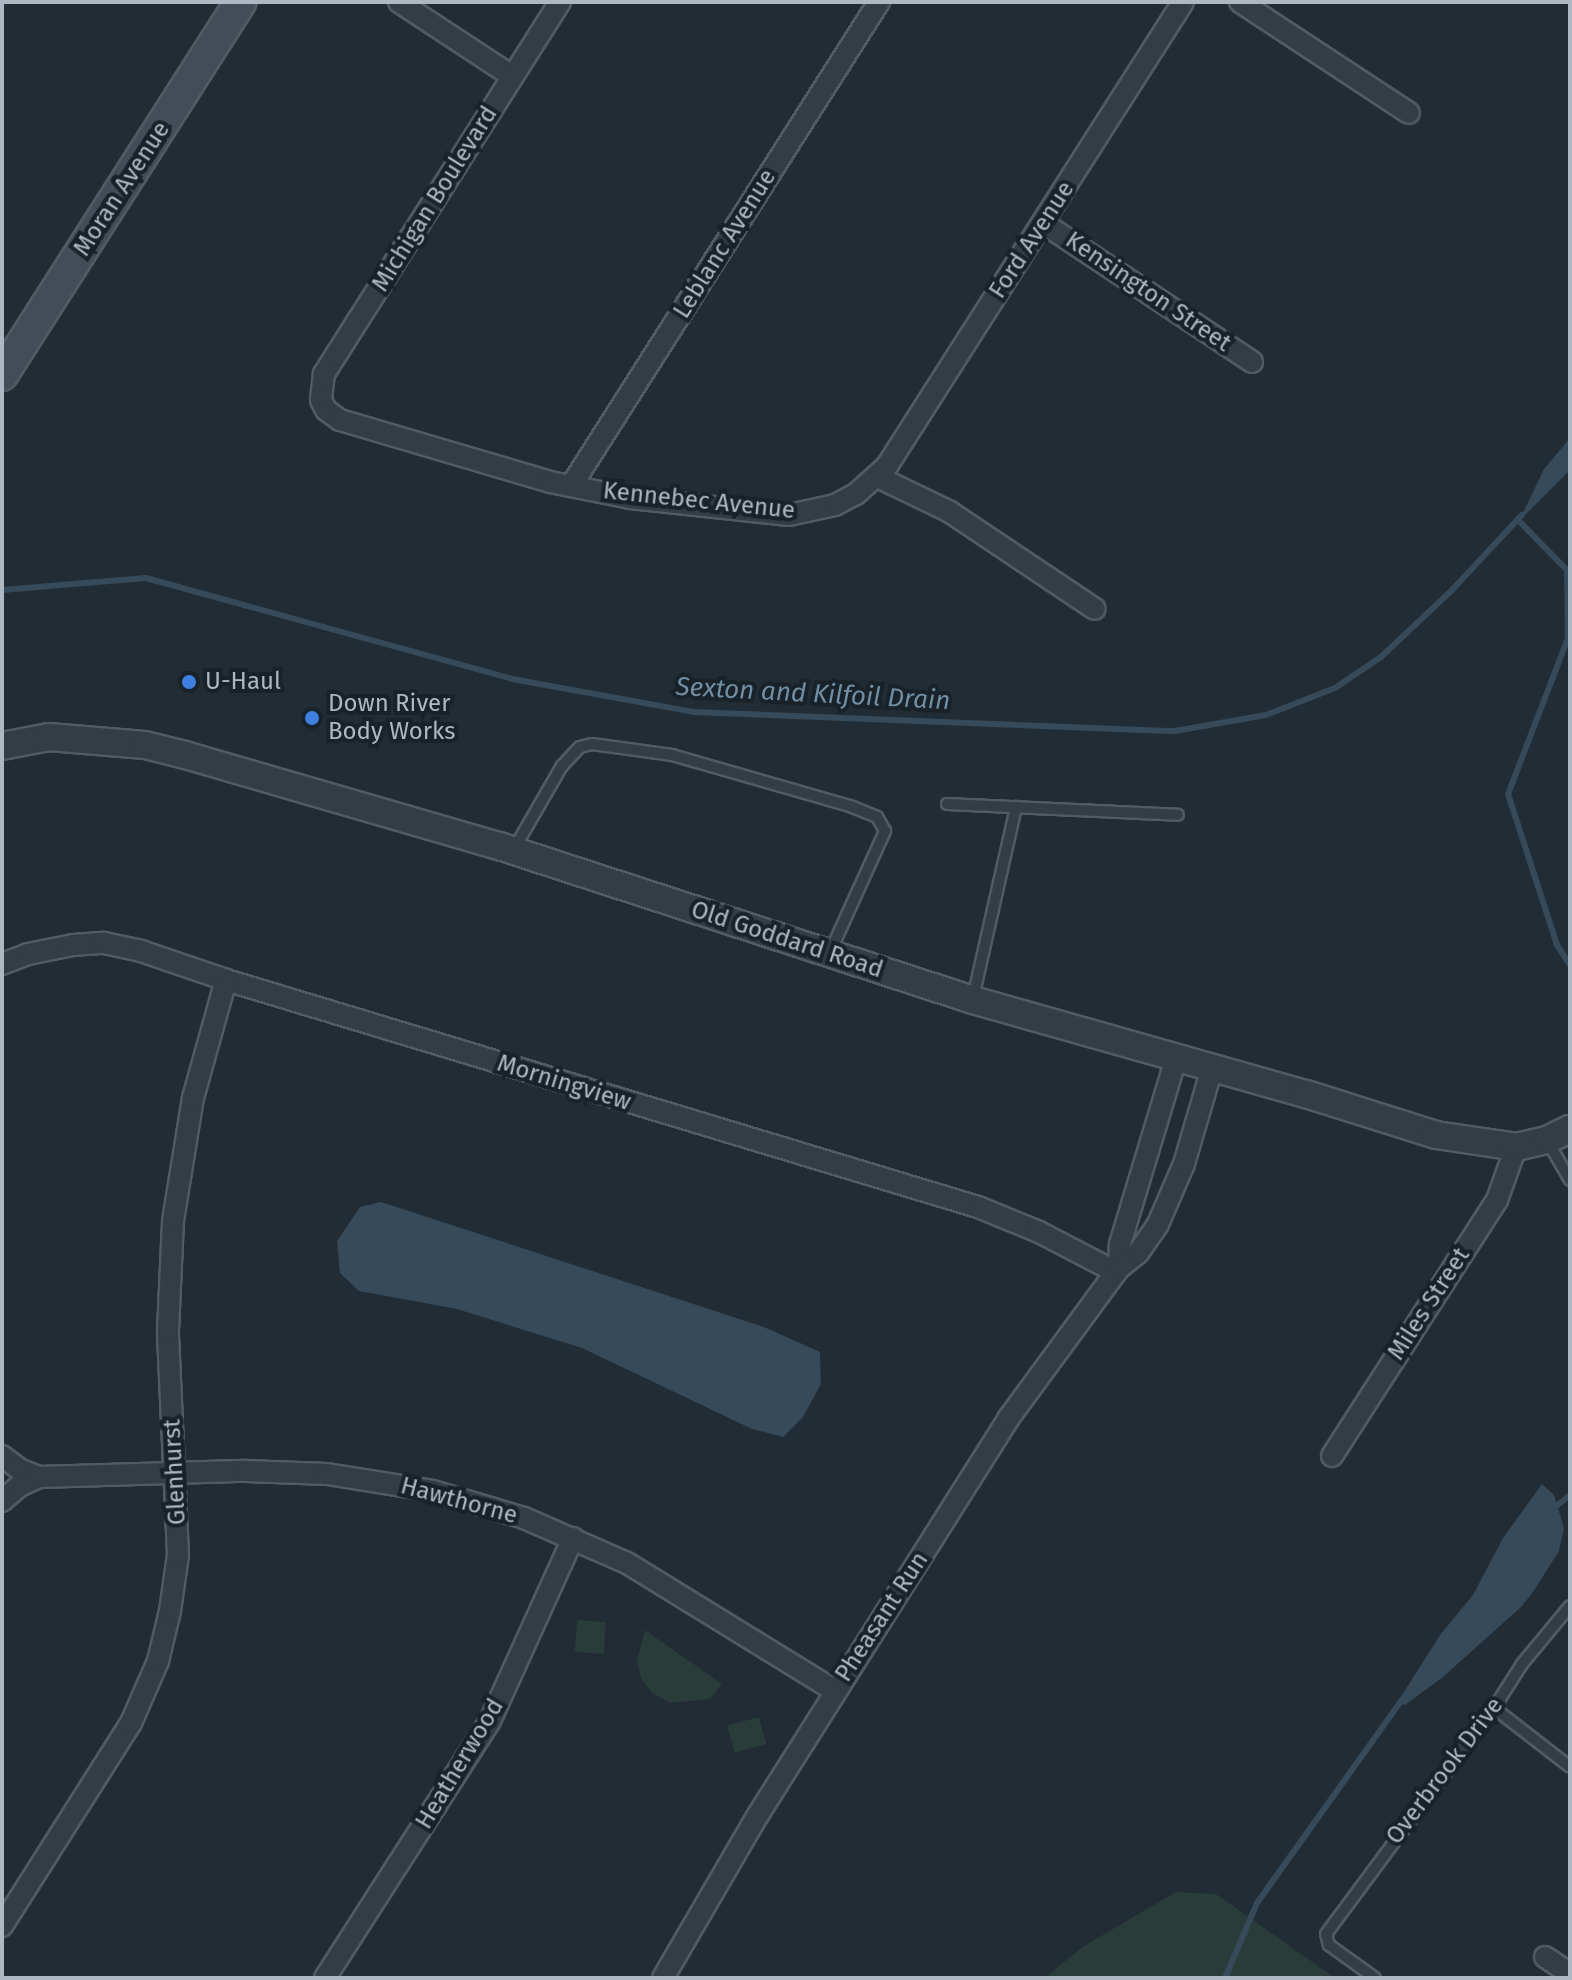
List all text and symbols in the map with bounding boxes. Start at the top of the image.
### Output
street label: Michigan Boulevard [366,101,504,297]
street label: Moran Avenue [68,116,176,262]
street label: Leblanc Avenue [668,164,782,324]
street label: Ford Avenue [983,176,1081,304]
street label: Kensington Street [1060,226,1236,358]
street label: Kennebec Avenue [602,477,796,525]
place label: U-Haul [205,668,281,696]
water label: Sexton and Kilfoil Drain [675,671,951,717]
marker: U-Haul [180,673,198,691]
place label: Down River Body Works [328,690,455,746]
marker: Down River Body Works [303,709,321,727]
street label: Old Goddard Road [688,895,886,985]
street label: Morningview [494,1049,634,1117]
street label: Miles Street [1382,1242,1476,1366]
street label: Glenhurst [158,1418,192,1526]
street label: Hawthorne [398,1472,520,1530]
street label: Pheasant Run [829,1547,935,1687]
street label: Overbrook Drive [1380,1692,1510,1850]
street label: Heatherwood [410,1694,510,1834]

